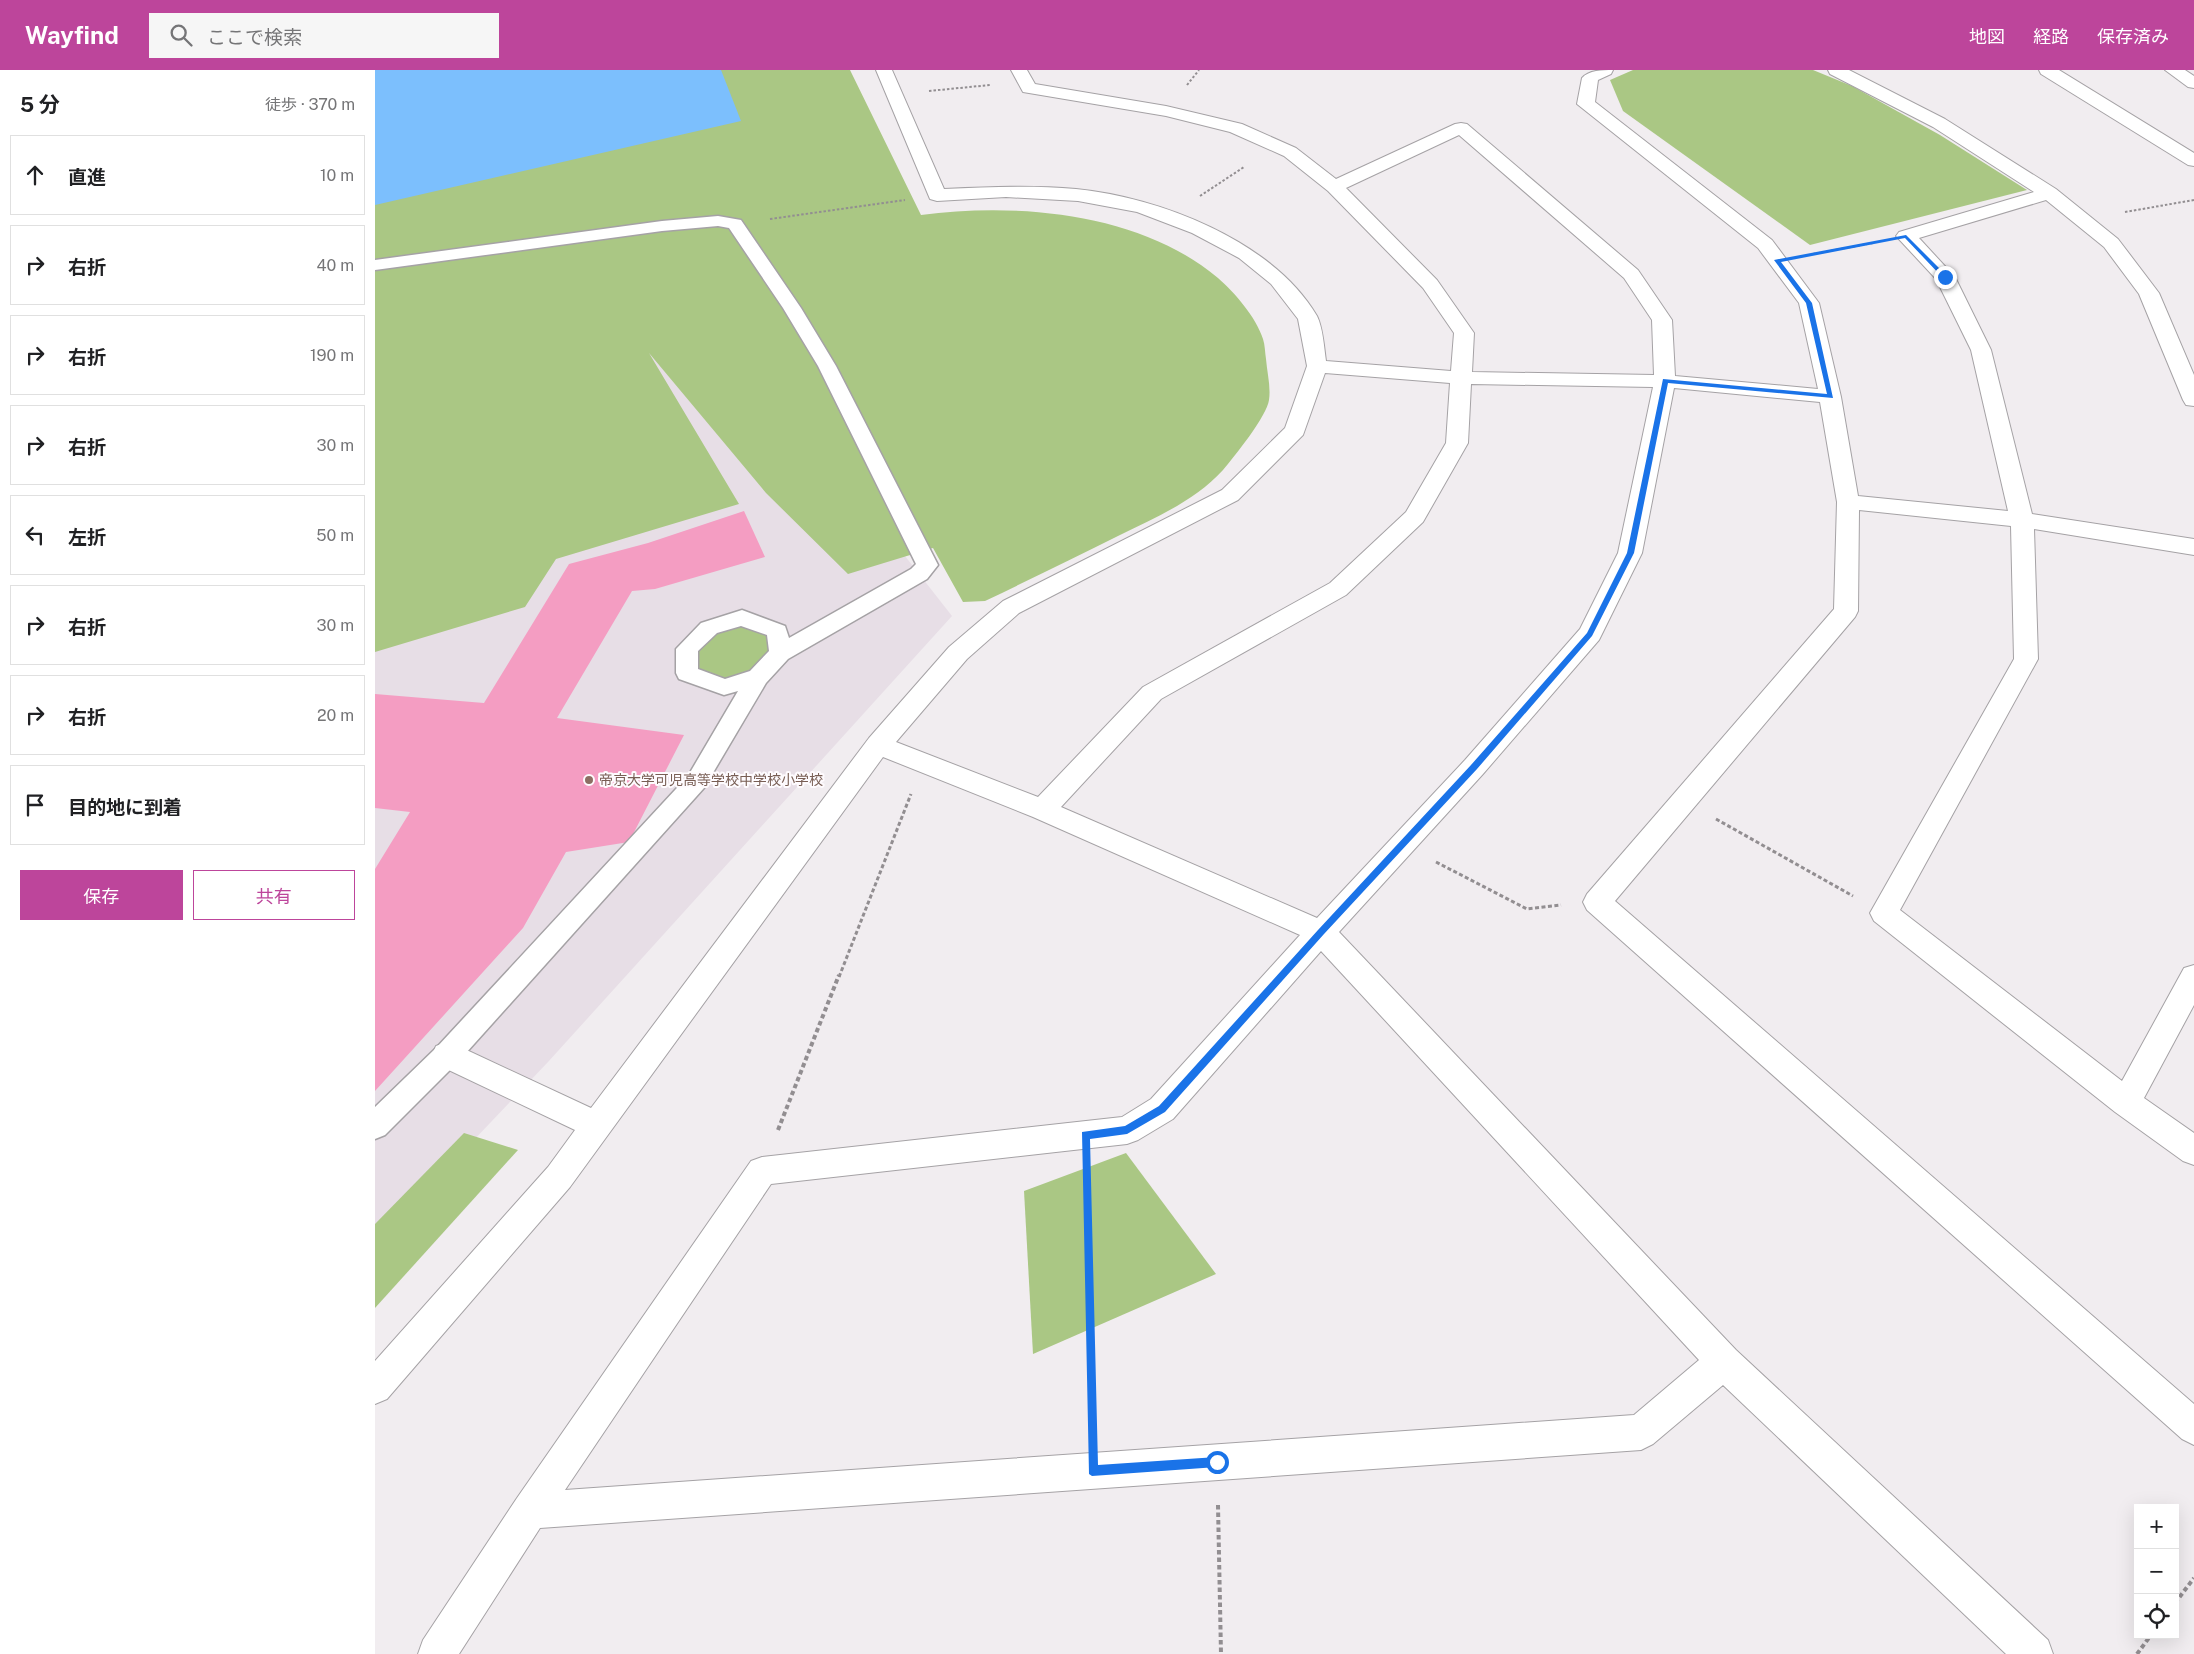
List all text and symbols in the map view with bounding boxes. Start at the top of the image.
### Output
search box [149,13,499,58]
text: Wayfind [25,21,119,49]
icon: search [167,21,195,49]
text: ここで検索 [207,26,302,48]
text: 地図 [1969,26,2005,47]
text: 経路 [2033,26,2069,47]
text: 保存済み [2097,26,2169,47]
text: 5 分 [20,92,60,117]
text: 徒歩 · 370 m [265,95,355,114]
icon: ahead [21,161,49,189]
text: 直進 [68,166,106,188]
text: 10 m [320,166,354,185]
icon: right [21,251,49,279]
text: 右折 [68,256,106,278]
text: 40 m [316,256,354,275]
route end [1934,266,1957,289]
icon: right [21,341,49,369]
text: 右折 [68,346,106,368]
text: 190 m [310,346,354,365]
icon: right [21,431,49,459]
text: 右折 [68,436,106,458]
text: 30 m [317,436,354,455]
icon: left [21,521,49,549]
text: 左折 [68,526,106,548]
text: 50 m [316,526,354,545]
icon: right [21,611,49,639]
text: 右折 [68,616,106,638]
text: 30 m [317,616,354,635]
icon: right [21,701,49,729]
text: 右折 [68,706,106,728]
text: 20 m [317,706,354,725]
place label: 帝京大学可児高等学校中学校小学校 [599,772,823,788]
marker: 帝京大学可児高等学校中学校小学校 [583,774,595,786]
icon: arrive [21,791,49,819]
text: 目的地に到着 [68,796,182,818]
button: 保存 [20,870,183,920]
button: 共有 [193,870,355,920]
route start [1206,1451,1229,1474]
map controls [2134,1504,2179,1639]
button: + [2134,1504,2179,1549]
button: − [2134,1549,2179,1594]
button: locate [2134,1594,2179,1639]

